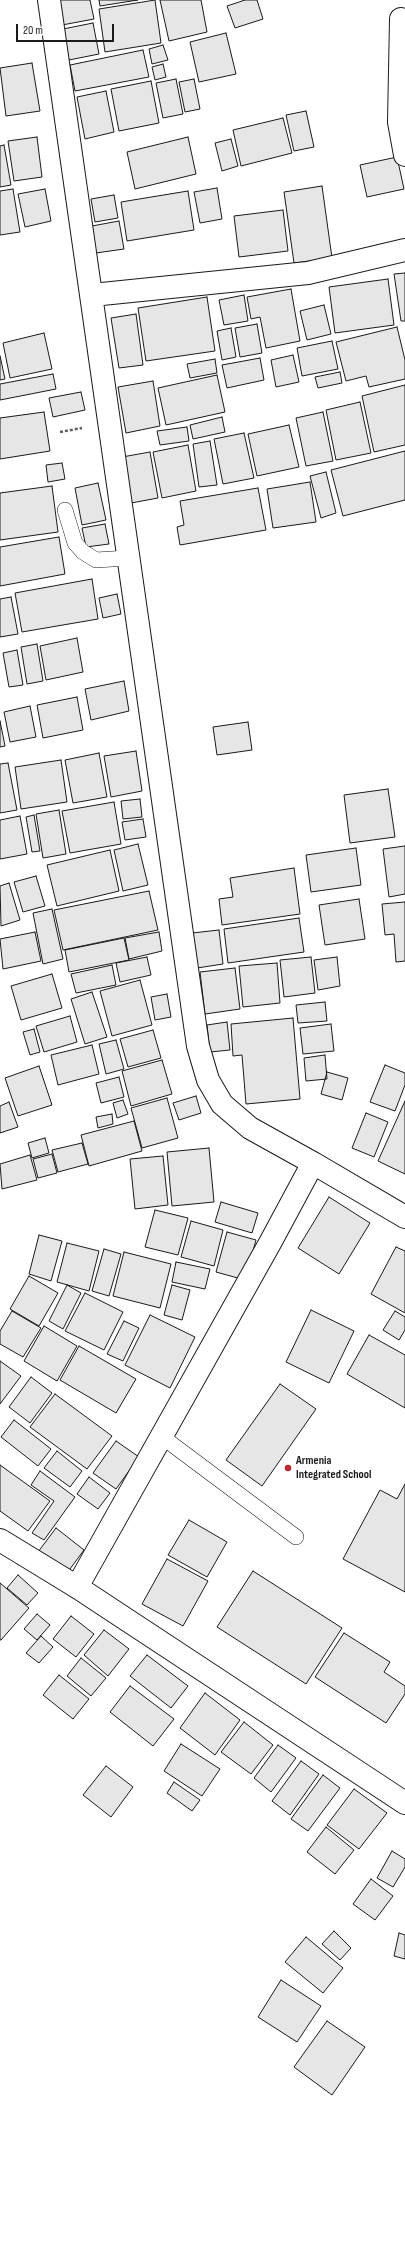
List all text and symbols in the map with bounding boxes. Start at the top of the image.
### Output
scale bar [18,16,116,42]
text: 20 m [23,23,43,38]
place label: Armenia Integrated School [296,1454,371,1482]
marker: Armenia Integrated School [283,1463,293,1473]

